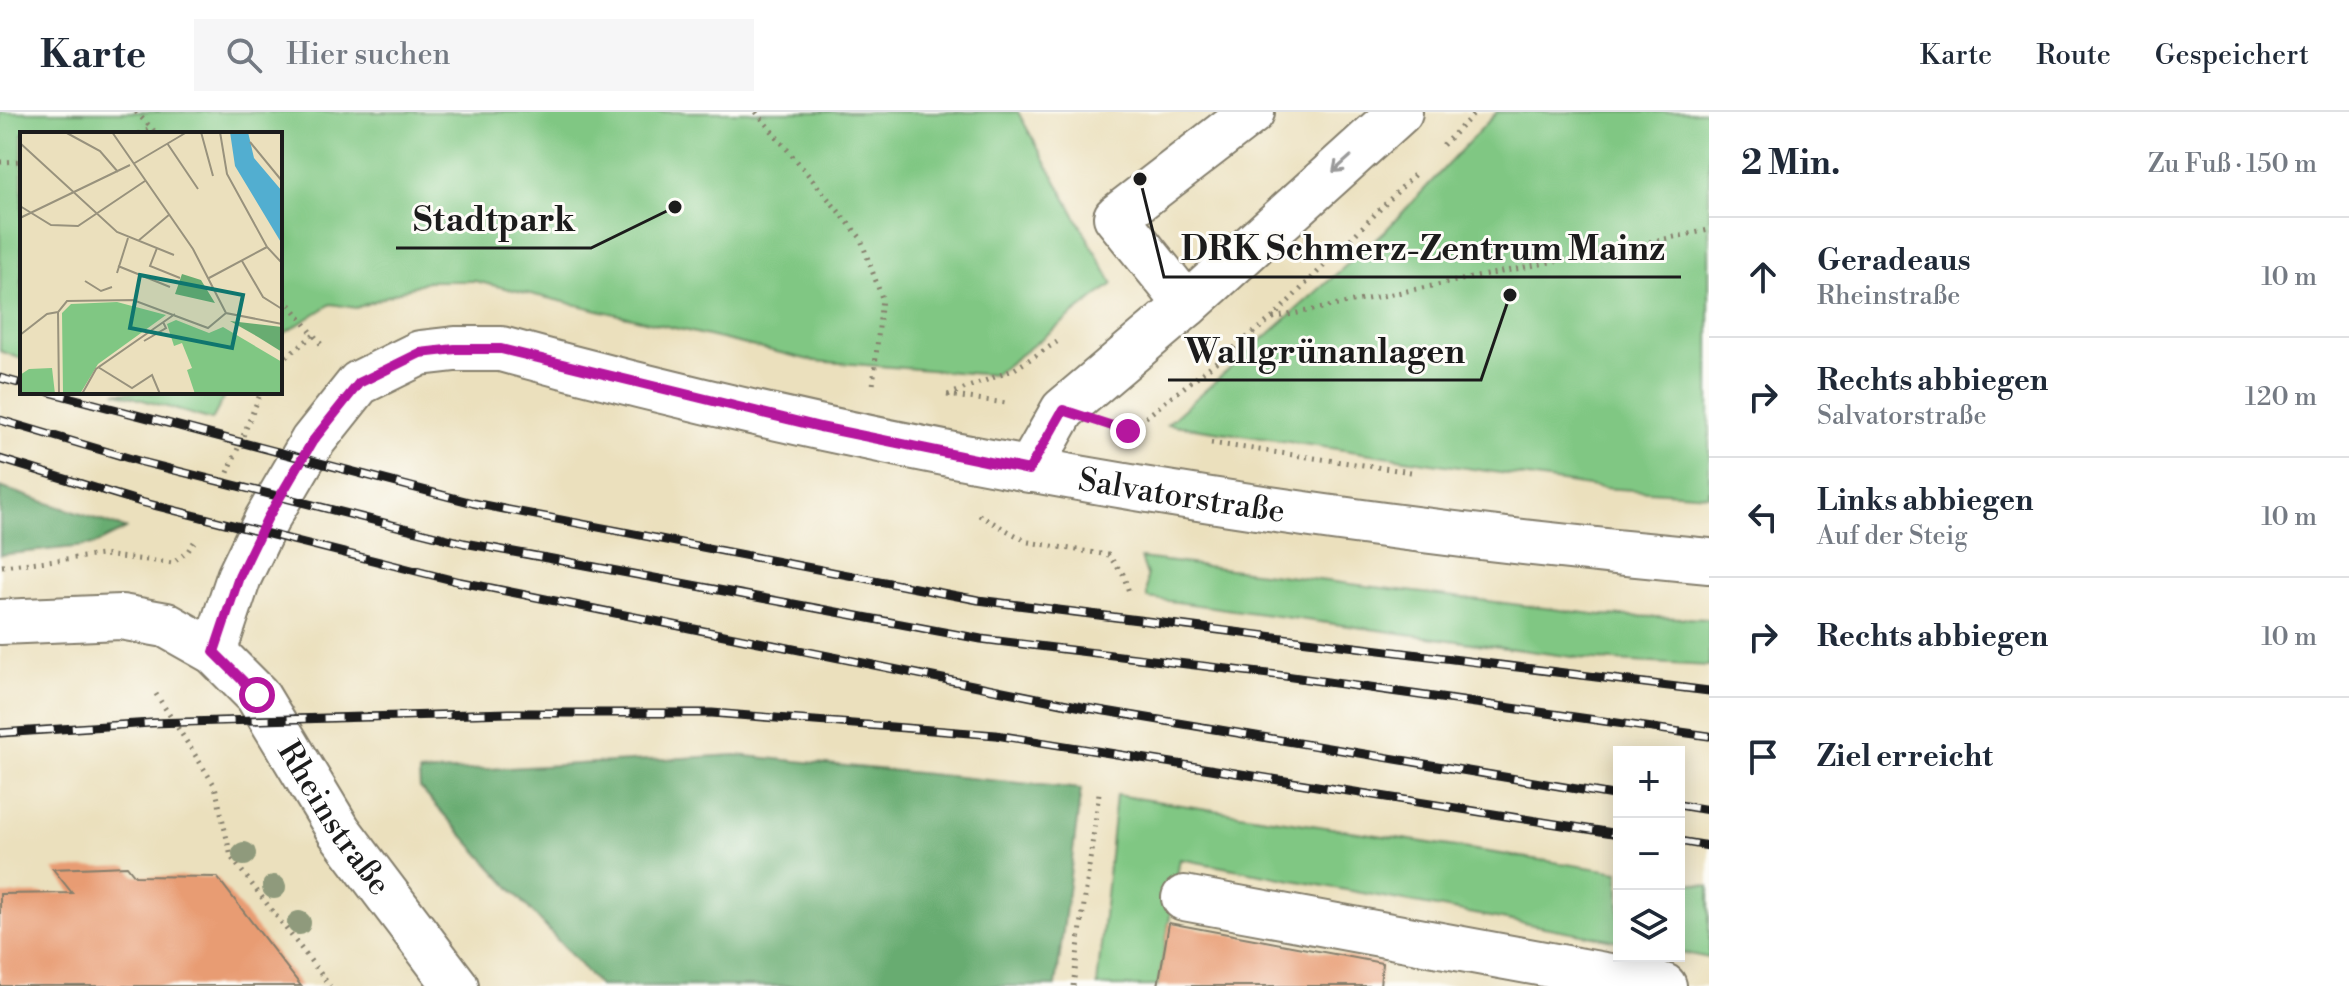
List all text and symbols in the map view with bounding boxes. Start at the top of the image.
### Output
search box [194,19,754,91]
text: Karte [40,32,146,79]
icon: search [222,33,266,77]
text: Hier suchen [286,36,450,74]
text: Karte [1920,38,1992,73]
text: Route [2036,38,2111,73]
text: Gespeichert [2155,38,2309,73]
inset map [20,132,282,394]
text: 2 Min. [1741,143,1840,185]
text: Zu Fuß · 150 m [2148,148,2317,180]
one-way arrow [1333,155,1353,173]
callout: Stadtpark [396,190,591,248]
text: Stadtpark [413,200,576,242]
callout: DRK Schmerz-Zentrum Mainz [1164,219,1681,277]
text: DRK Schmerz-Zentrum Mainz [1181,229,1665,271]
text: Geradeaus [1817,242,1971,280]
icon: ahead [1741,255,1785,299]
text: 10 m [2261,261,2317,293]
text: Rheinstraße [1817,280,1960,312]
callout: Wallgrünanlagen [1168,322,1481,380]
text: Wallgrünanlagen [1184,332,1465,374]
text: Rechts abbiegen [1817,362,2048,400]
icon: right [1741,375,1785,419]
text: 120 m [2245,381,2317,413]
text: Salvatorstraße [1817,400,1987,432]
route end [1110,413,1146,449]
street label: Salvatorstraße [1075,460,1288,532]
text: Links abbiegen [1817,482,2033,520]
icon: left [1741,495,1785,539]
text: 10 m [2261,501,2317,533]
text: Auf der Steig [1817,520,1968,552]
icon: right [1741,615,1785,659]
text: Rechts abbiegen [1817,618,2048,656]
text: 10 m [2261,621,2317,653]
route start [239,677,275,713]
street label: Rheinstraße [268,734,399,903]
icon: arrive [1741,735,1785,779]
text: Ziel erreicht [1817,738,1993,776]
map controls [1613,746,1685,962]
button: + [1613,746,1685,818]
button: − [1613,818,1685,890]
button: layers [1613,890,1685,962]

